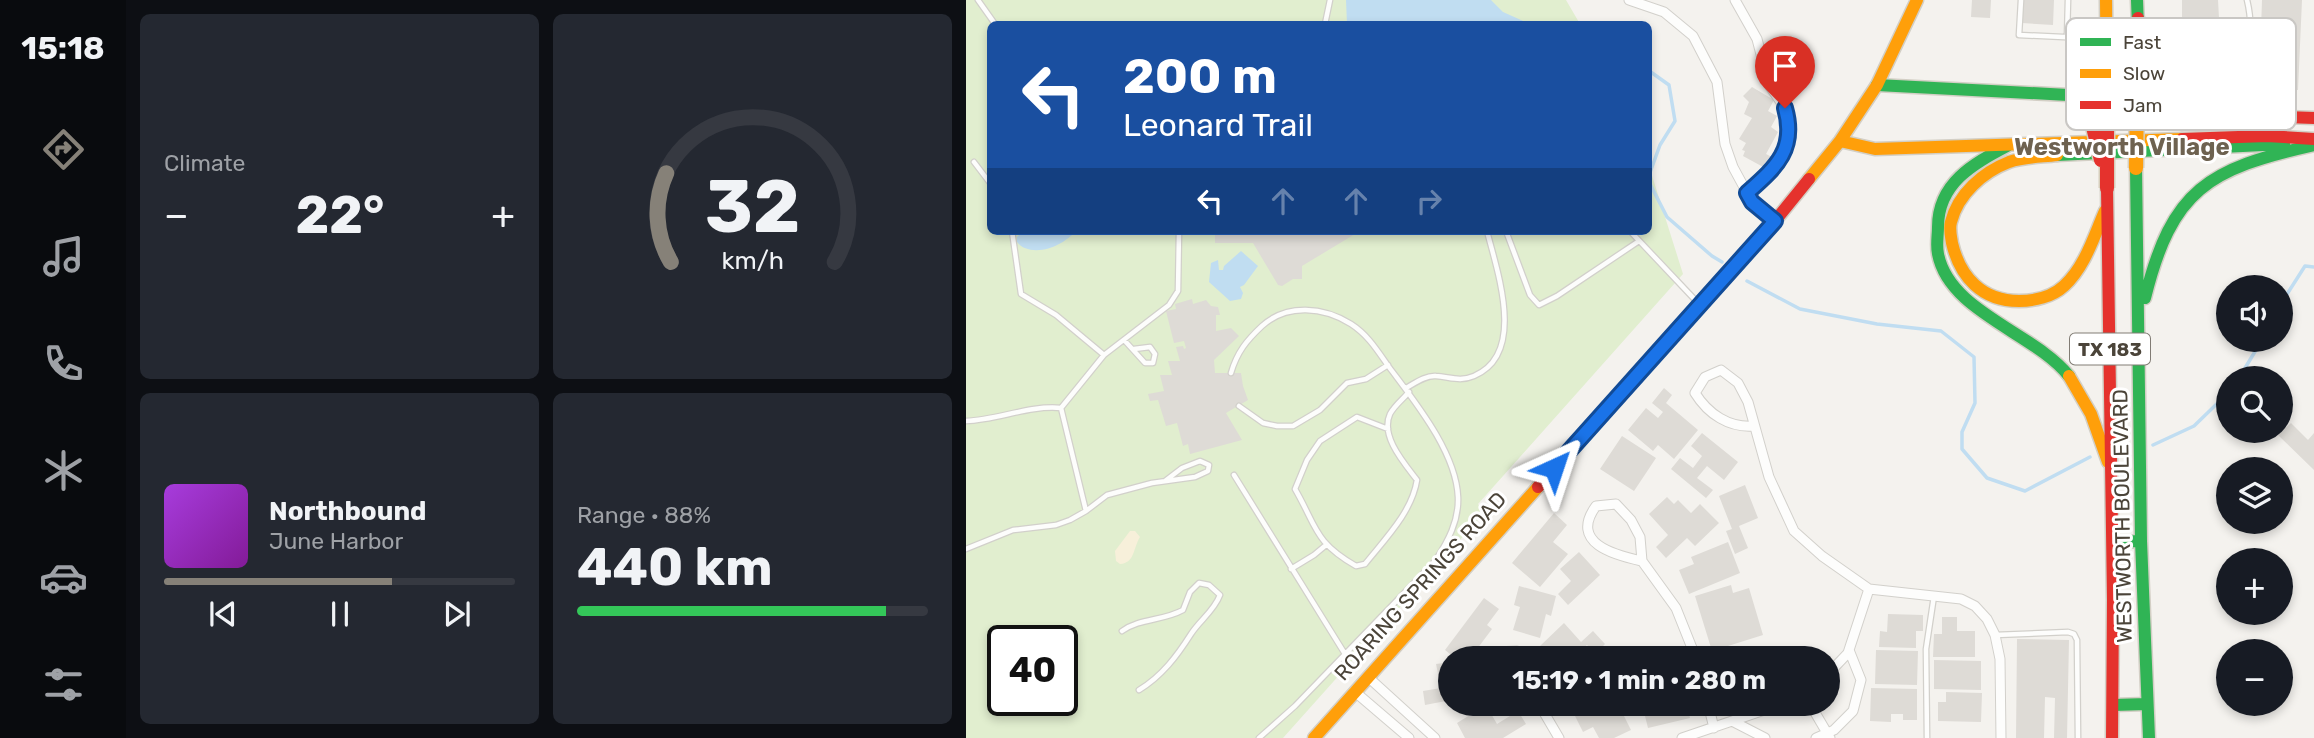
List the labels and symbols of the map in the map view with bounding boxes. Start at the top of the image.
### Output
legend [2066,18,2296,130]
text: Fast [2123,31,2162,54]
pin [1755,36,1815,108]
text: Slow [2123,62,2165,85]
text: Jam [2123,94,2162,117]
district label: Westworth Village [2014,133,2230,161]
road number: TX 183 [2070,334,2150,364]
street label: WESTWORTH BOULEVARD [2107,389,2137,643]
position arrow [1517,431,1591,505]
street label: ROARING SPRINGS ROAD [1329,487,1511,685]
speed limit sign: 40 [987,625,1078,716]

